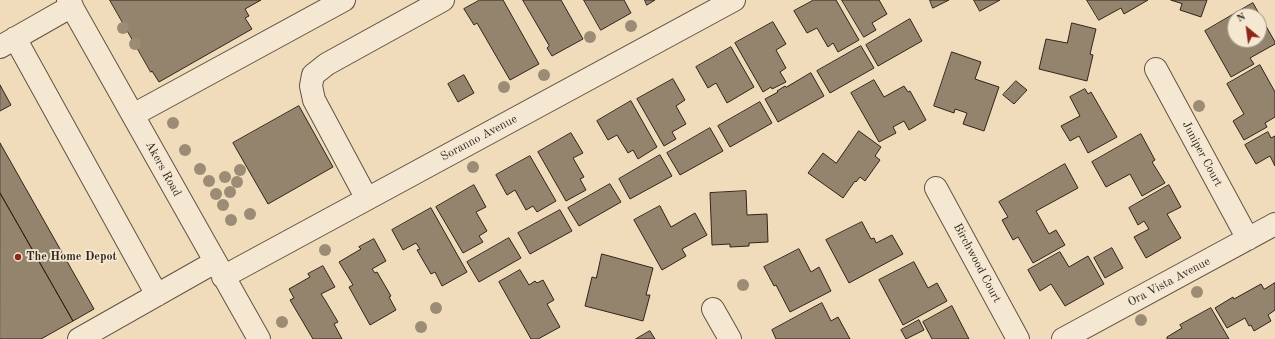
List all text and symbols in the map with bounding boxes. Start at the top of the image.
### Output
north arrow [1227,8,1267,48]
text: N [1235,11,1248,25]
street label: Soranno Avenue [438,112,520,164]
street label: Juniper Court [1179,119,1225,189]
street label: Akers Road [142,139,184,199]
street label: Birchwood Court [950,221,1004,305]
place label: The Home Depot [26,250,117,264]
marker: The Home Depot [13,252,23,262]
street label: Ora Vista Avenue [1125,254,1213,310]

